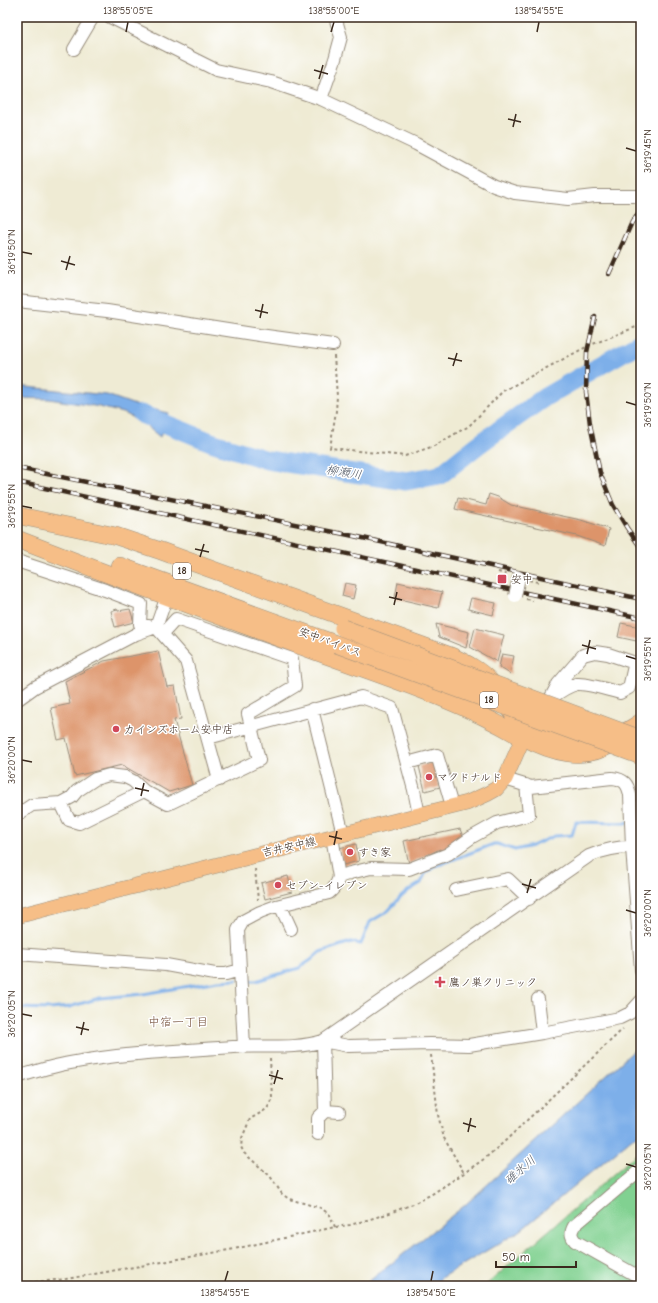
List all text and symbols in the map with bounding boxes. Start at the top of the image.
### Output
text: 138°55'05"E [103,5,153,17]
text: 138°55'00"E [309,5,359,17]
text: 138°54'55"E [515,5,563,17]
text: 36°19'45"N [642,129,654,173]
text: 36°19'50"N [6,229,18,275]
text: 36°19'50"N [642,382,654,428]
water label: 柳瀬川 [325,462,363,482]
text: 36°19'55"N [6,484,18,528]
road number: 18 [173,563,191,579]
marker: 安中 [496,573,508,585]
place label: 安中 [511,573,533,586]
street label: 安中バイパス [297,625,363,659]
text: 36°19'55"N [642,637,654,681]
road number: 18 [480,692,498,708]
place label: カインズホーム安中店 [124,723,234,736]
marker: カインズホーム安中店 [111,724,121,734]
text: 36°20'00"N [6,736,18,784]
place label: マクドナルド [437,771,502,784]
marker: マクドナルド [424,772,434,782]
street label: 吉井安中線 [261,834,317,860]
place label: すき家 [358,846,391,859]
marker: すき家 [345,847,355,857]
place label: セブン-イレブン [286,879,367,892]
marker: セブン-イレブン [273,880,283,890]
text: 36°20'00"N [642,889,654,937]
marker: 鷹ノ巣クリニック [434,976,446,988]
place label: 鷹ノ巣クリニック [449,976,537,989]
text: 36°20'05"N [6,990,18,1038]
district label: 中宿一丁目 [148,1015,208,1029]
text: 36°20'05"N [642,1143,654,1191]
water label: 碓氷川 [502,1153,538,1187]
scale bar [496,1243,576,1269]
text: 50 m [502,1250,530,1264]
text: 138°54'55"E [201,1287,249,1299]
text: 138°54'50"E [406,1287,456,1299]

